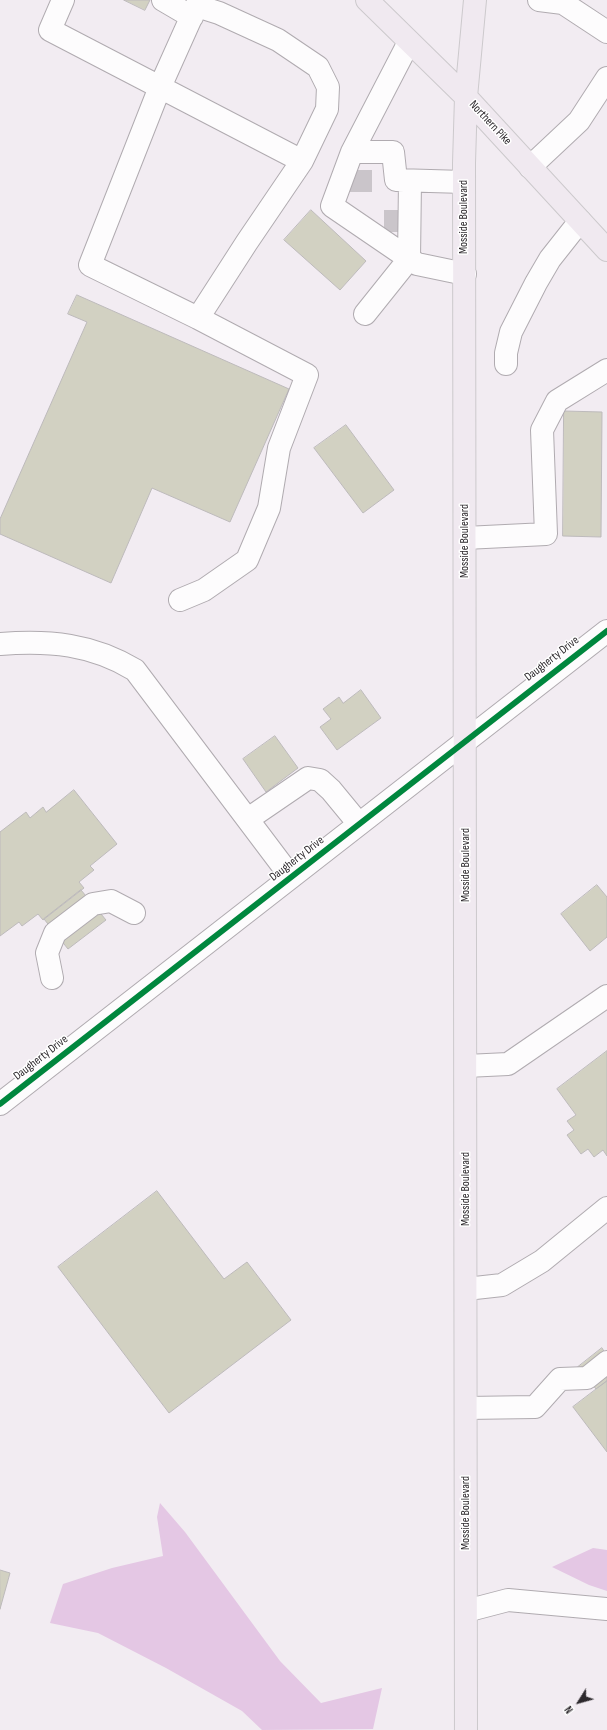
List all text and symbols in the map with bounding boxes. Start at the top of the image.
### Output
street label: Northern Pike [466,98,514,148]
street label: Mosside Boulevard [457,180,471,254]
street label: Mosside Boulevard [458,504,472,578]
street label: Daugherty Drive [522,633,582,685]
street label: Mosside Boulevard [459,828,473,902]
street label: Daugherty Drive [267,833,327,885]
street label: Daugherty Drive [11,1032,71,1084]
street label: Mosside Boulevard [459,1152,473,1226]
street label: Mosside Boulevard [459,1476,473,1550]
north arrow [559,1682,599,1722]
text: N [562,1703,576,1716]

